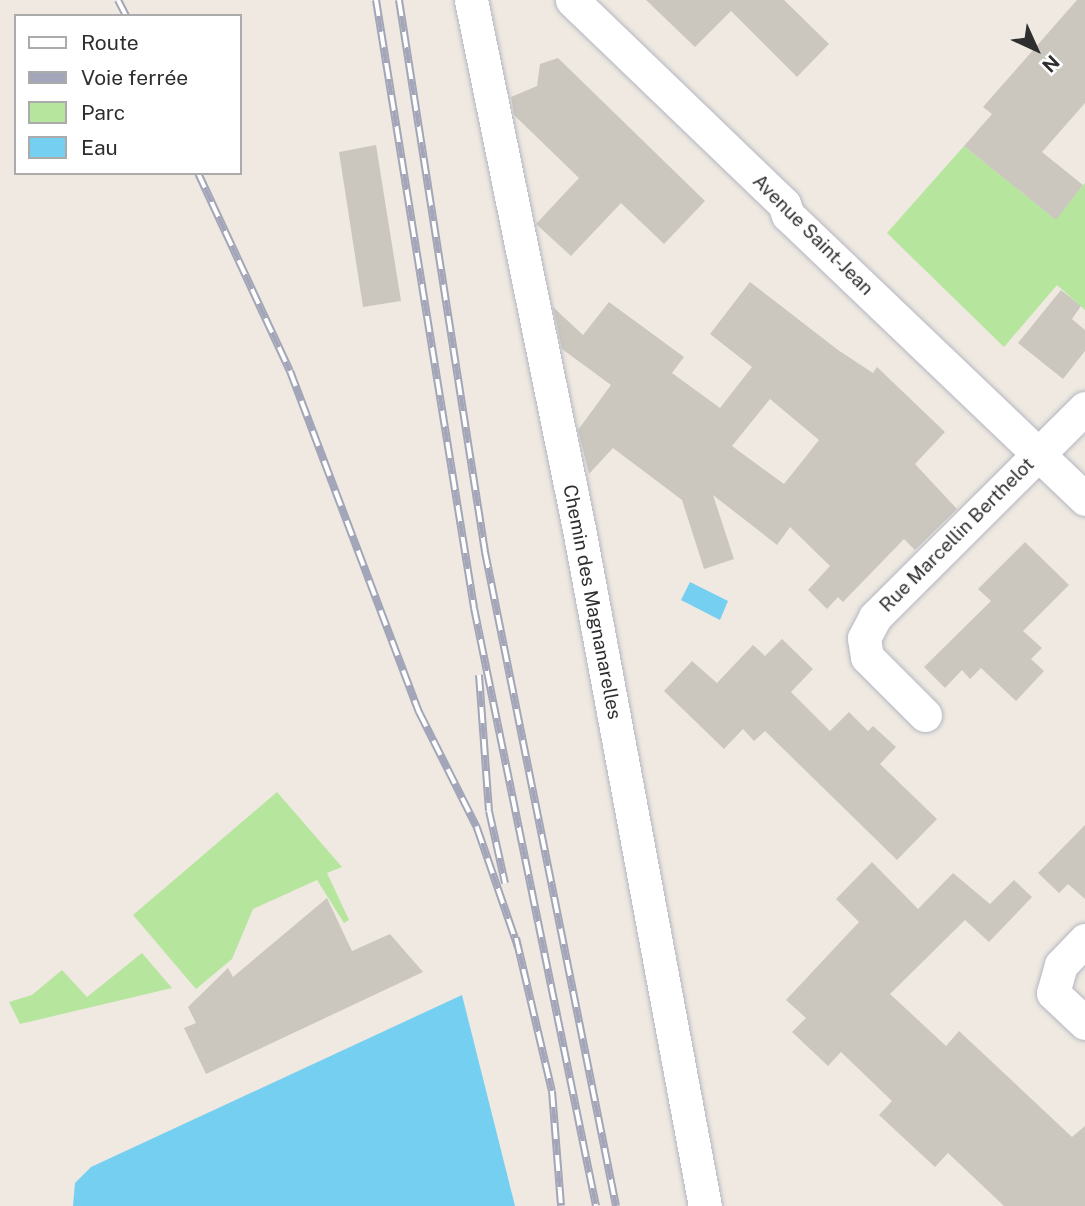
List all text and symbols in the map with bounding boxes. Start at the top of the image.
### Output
legend [14,14,242,175]
north arrow [1001,14,1071,84]
text: Route [81,30,139,55]
text: N [1038,51,1064,77]
text: Voie ferrée [81,65,188,90]
text: Parc [81,100,125,125]
text: Eau [81,135,118,160]
street label: Avenue Saint-Jean [748,170,878,300]
street label: Rue Marcellin Berthelot [875,453,1039,617]
street label: Chemin des Magnanarelles [558,483,626,721]

